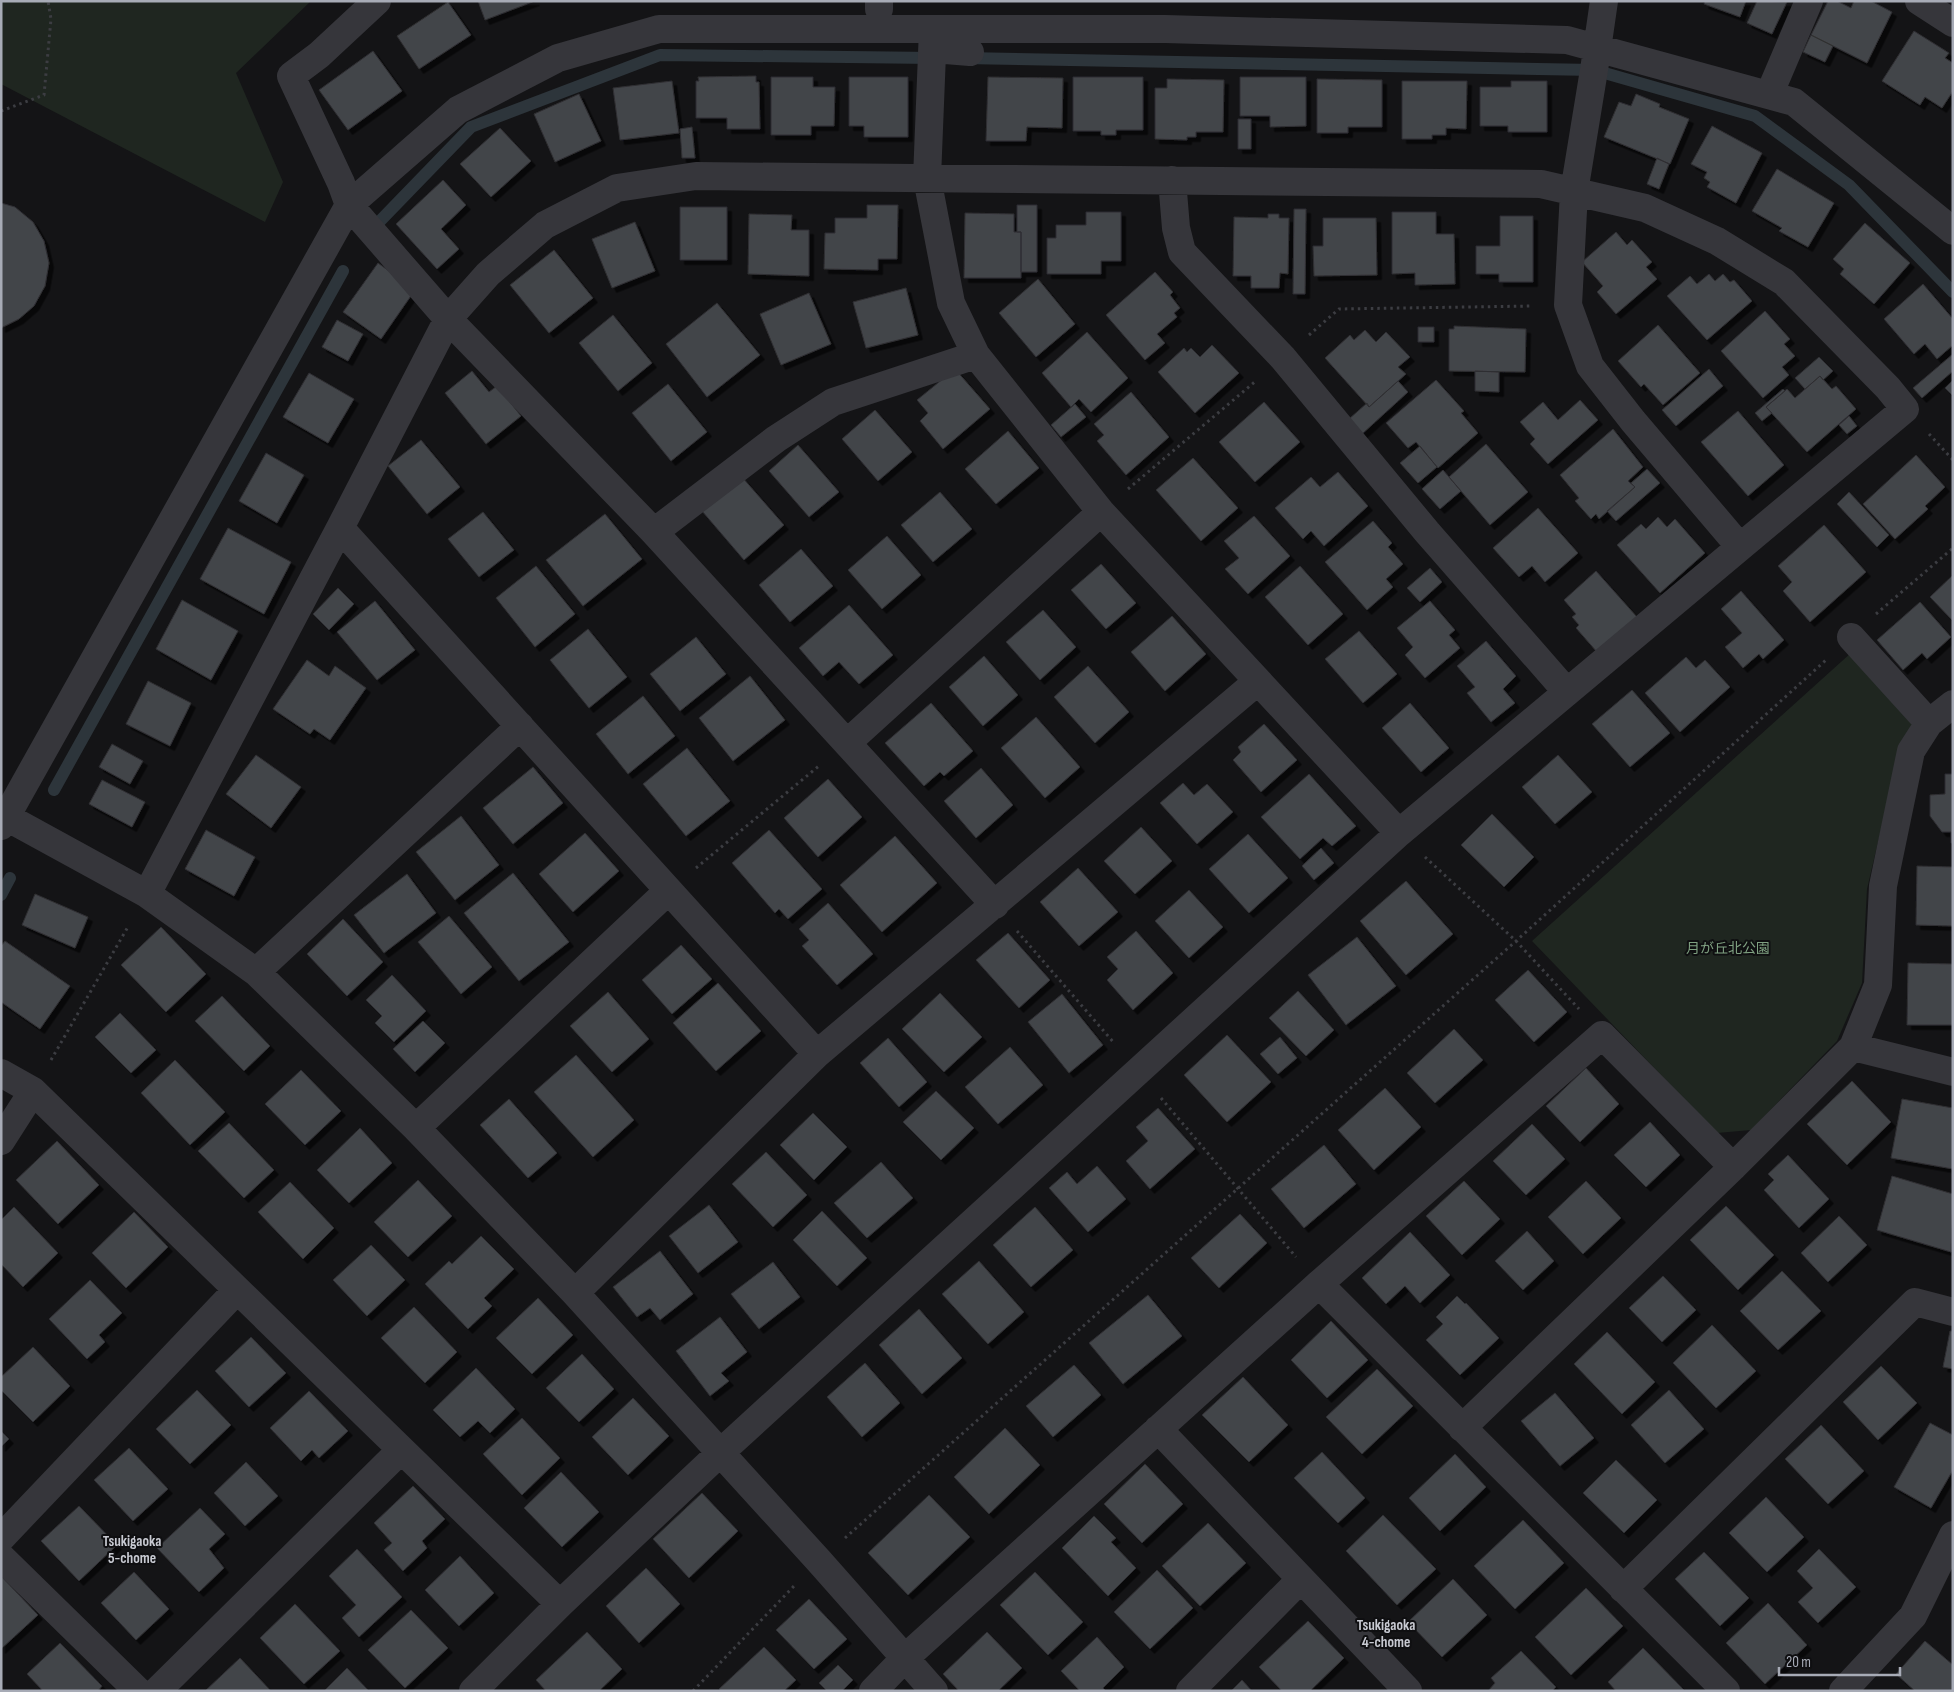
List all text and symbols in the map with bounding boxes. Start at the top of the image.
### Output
park label: 月が丘北公園 [1686,940,1770,957]
district label: Tsukigaoka 5-chome [103,1532,161,1568]
district label: Tsukigaoka 4-chome [1357,1616,1415,1652]
scale bar [1779,1644,1900,1676]
text: 20 m [1786,1653,1811,1672]

